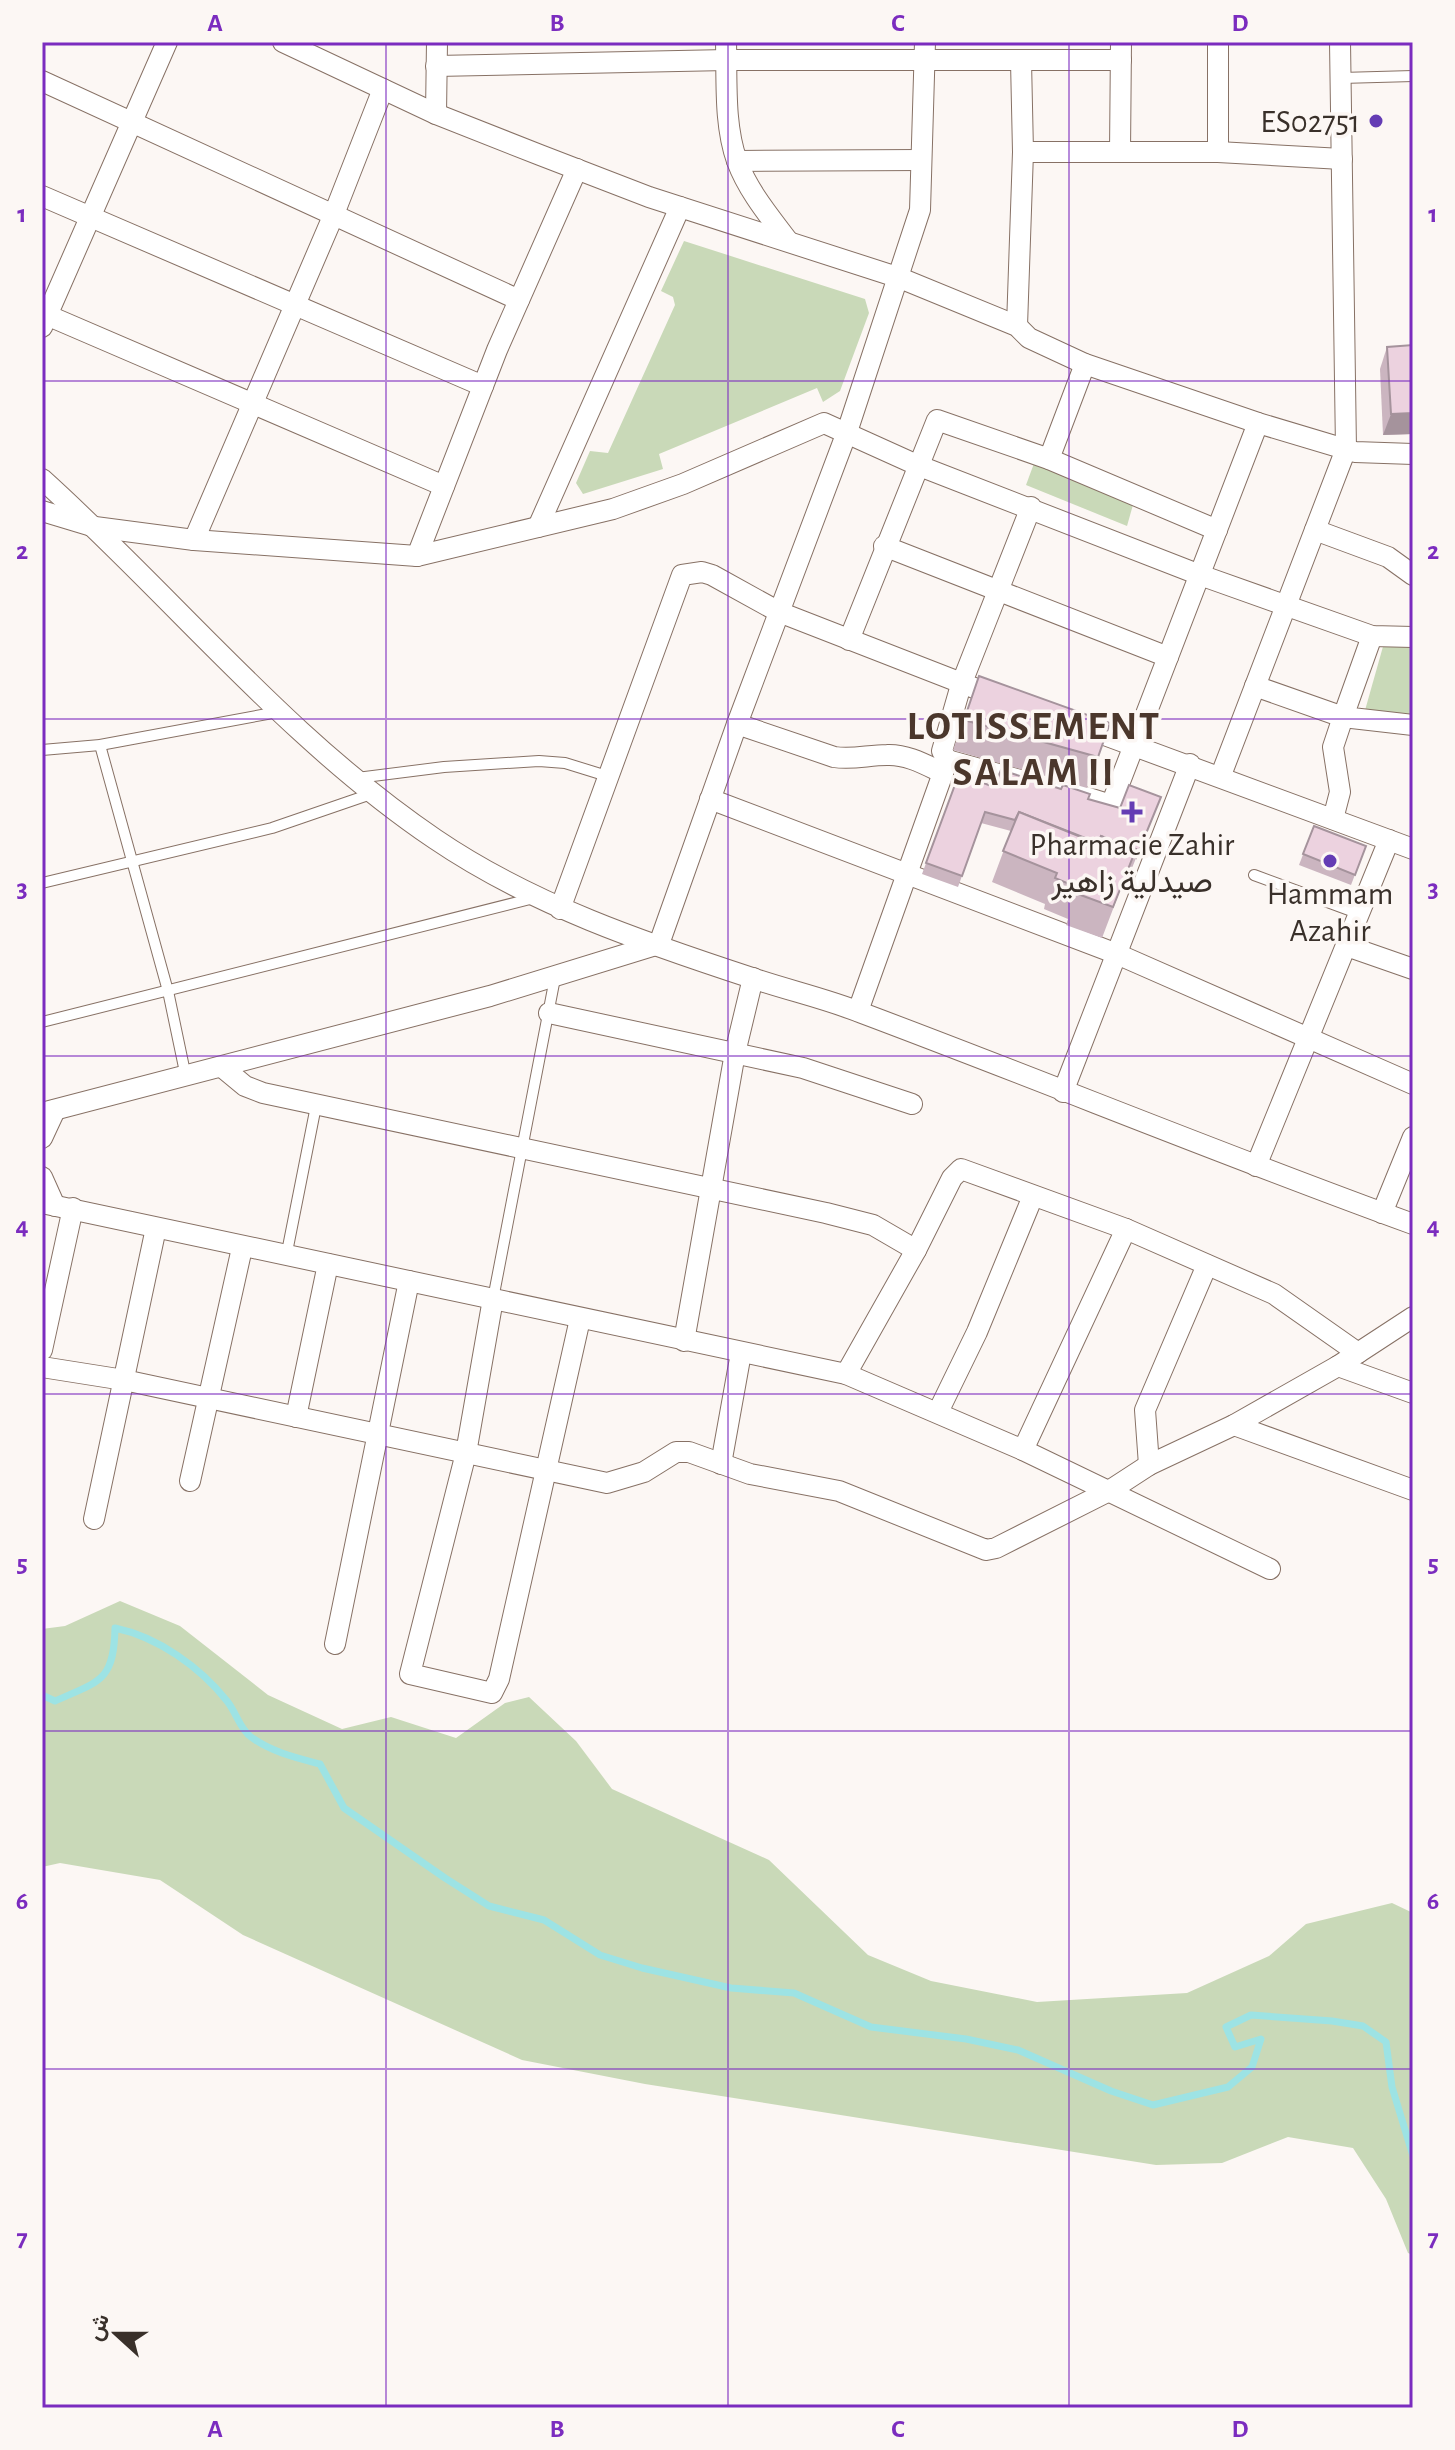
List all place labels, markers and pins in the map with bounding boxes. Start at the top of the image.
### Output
place label: ES02751 [1260,106,1360,138]
marker: ES02751 [1367,112,1385,130]
marker: Pharmacie Zahir صيدلية زاهير [1123,803,1141,821]
place label: Pharmacie Zahir صيدلية زاهير [1030,829,1235,901]
marker: Hammam Azahir [1321,852,1339,870]
place label: Hammam Azahir [1267,878,1393,947]

